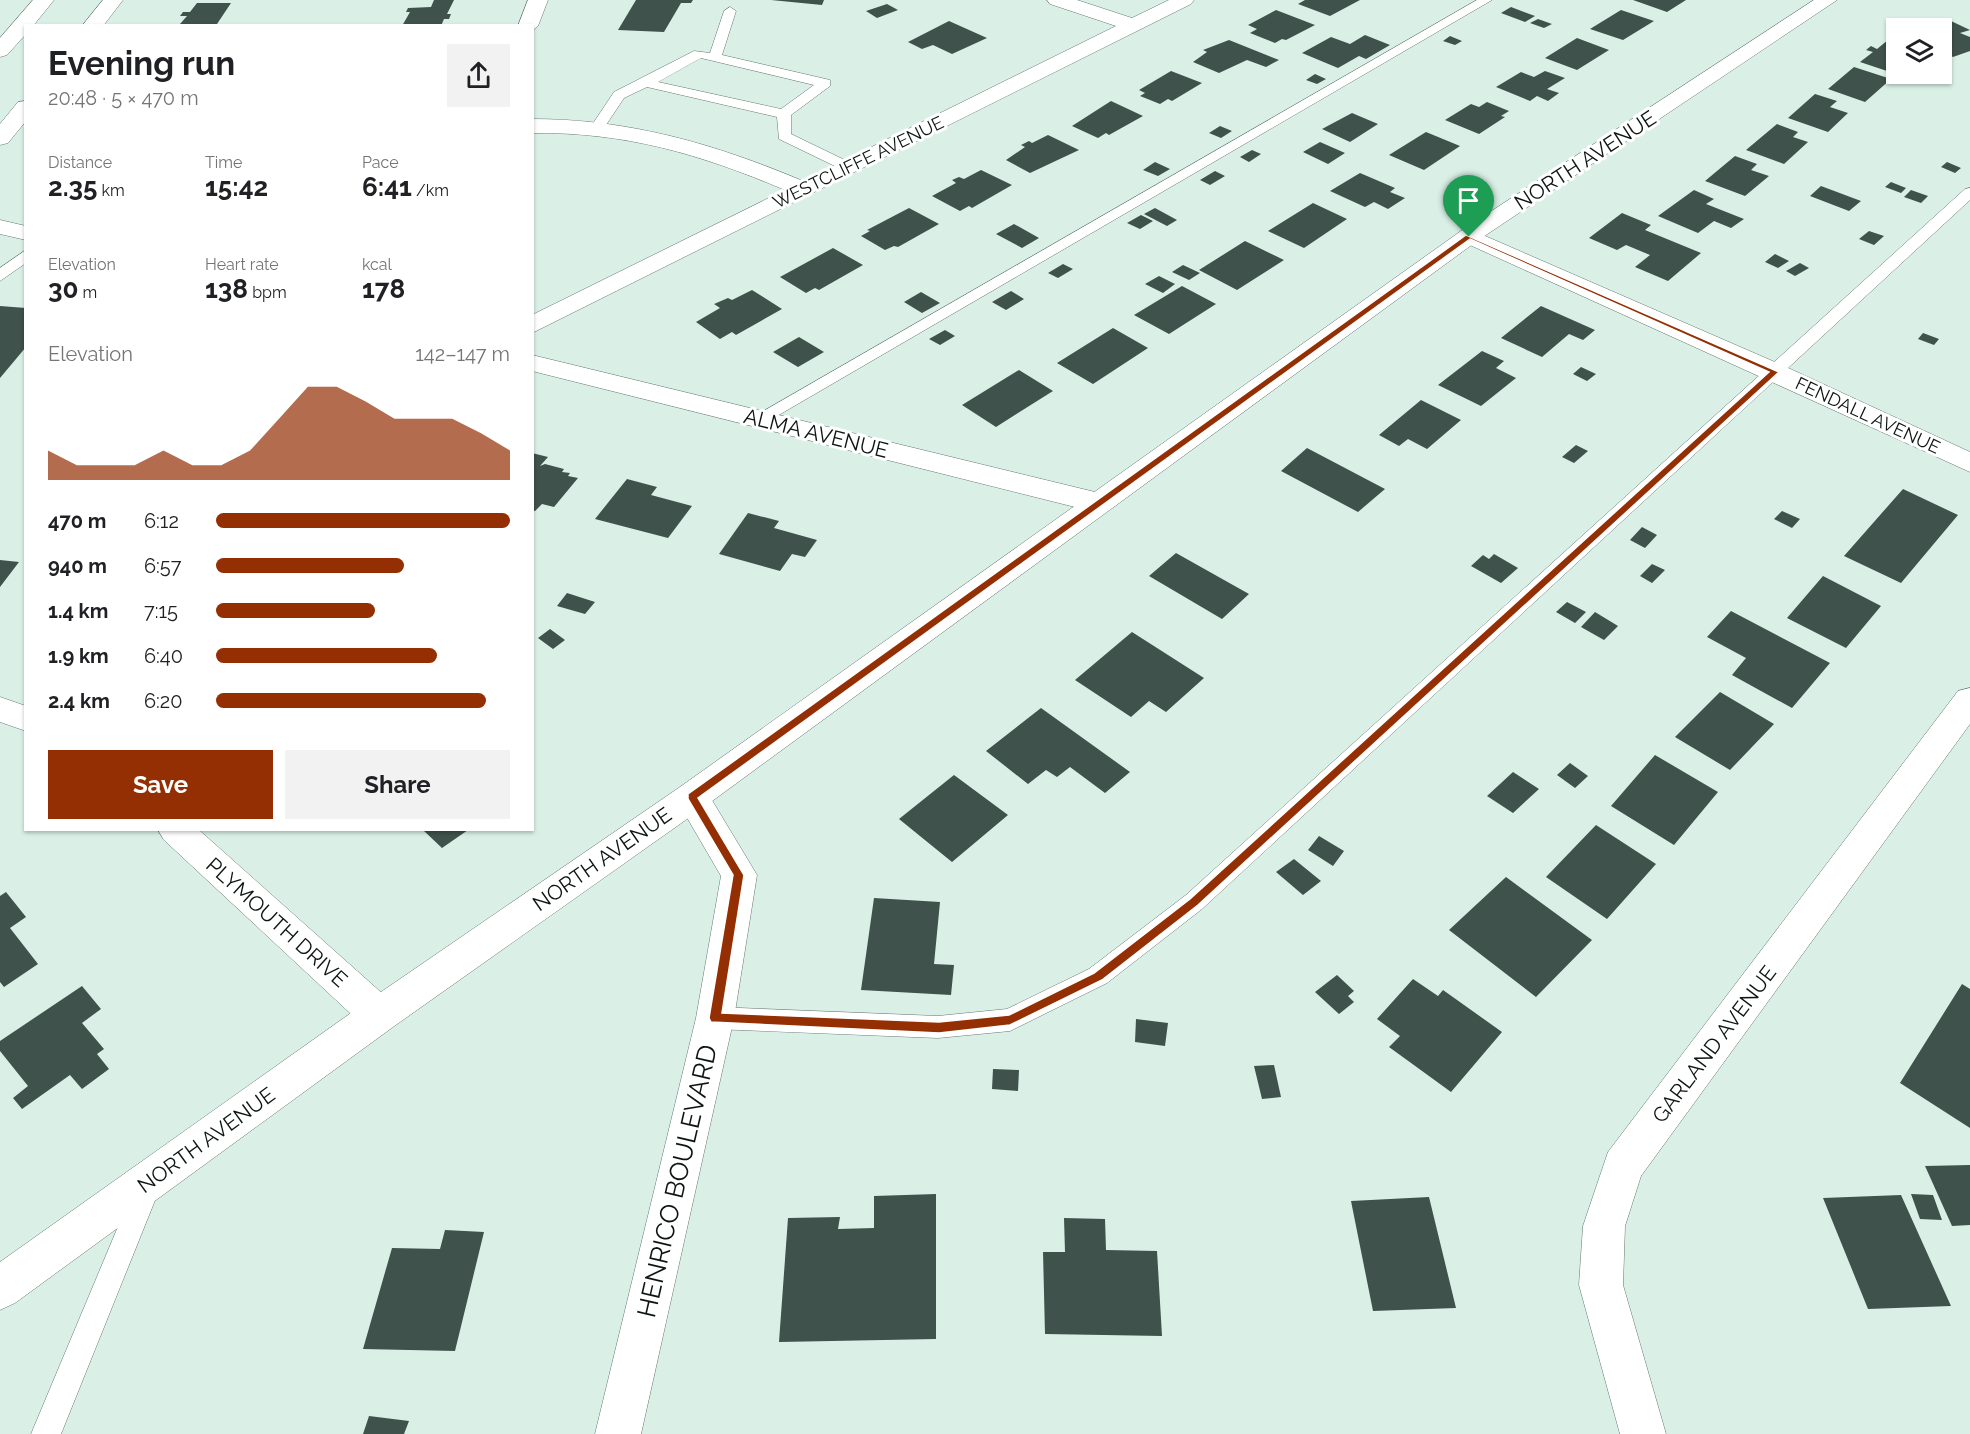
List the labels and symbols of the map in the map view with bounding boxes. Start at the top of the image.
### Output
street label: NORTH AVENUE [1510,105,1660,215]
street label: WESTCLIFFE AVENUE [769,111,947,213]
pin [1443,175,1494,237]
street label: FENDALL AVENUE [1792,372,1944,458]
street label: ALMA AVENUE [741,403,891,463]
street label: NORTH AVENUE [528,802,676,916]
street label: PLYMOUTH DRIVE [201,852,353,992]
street label: GARLAND AVENUE [1647,961,1781,1127]
street label: HENRICO BOULEVARD [631,1042,723,1320]
street label: NORTH AVENUE [133,1082,279,1198]

